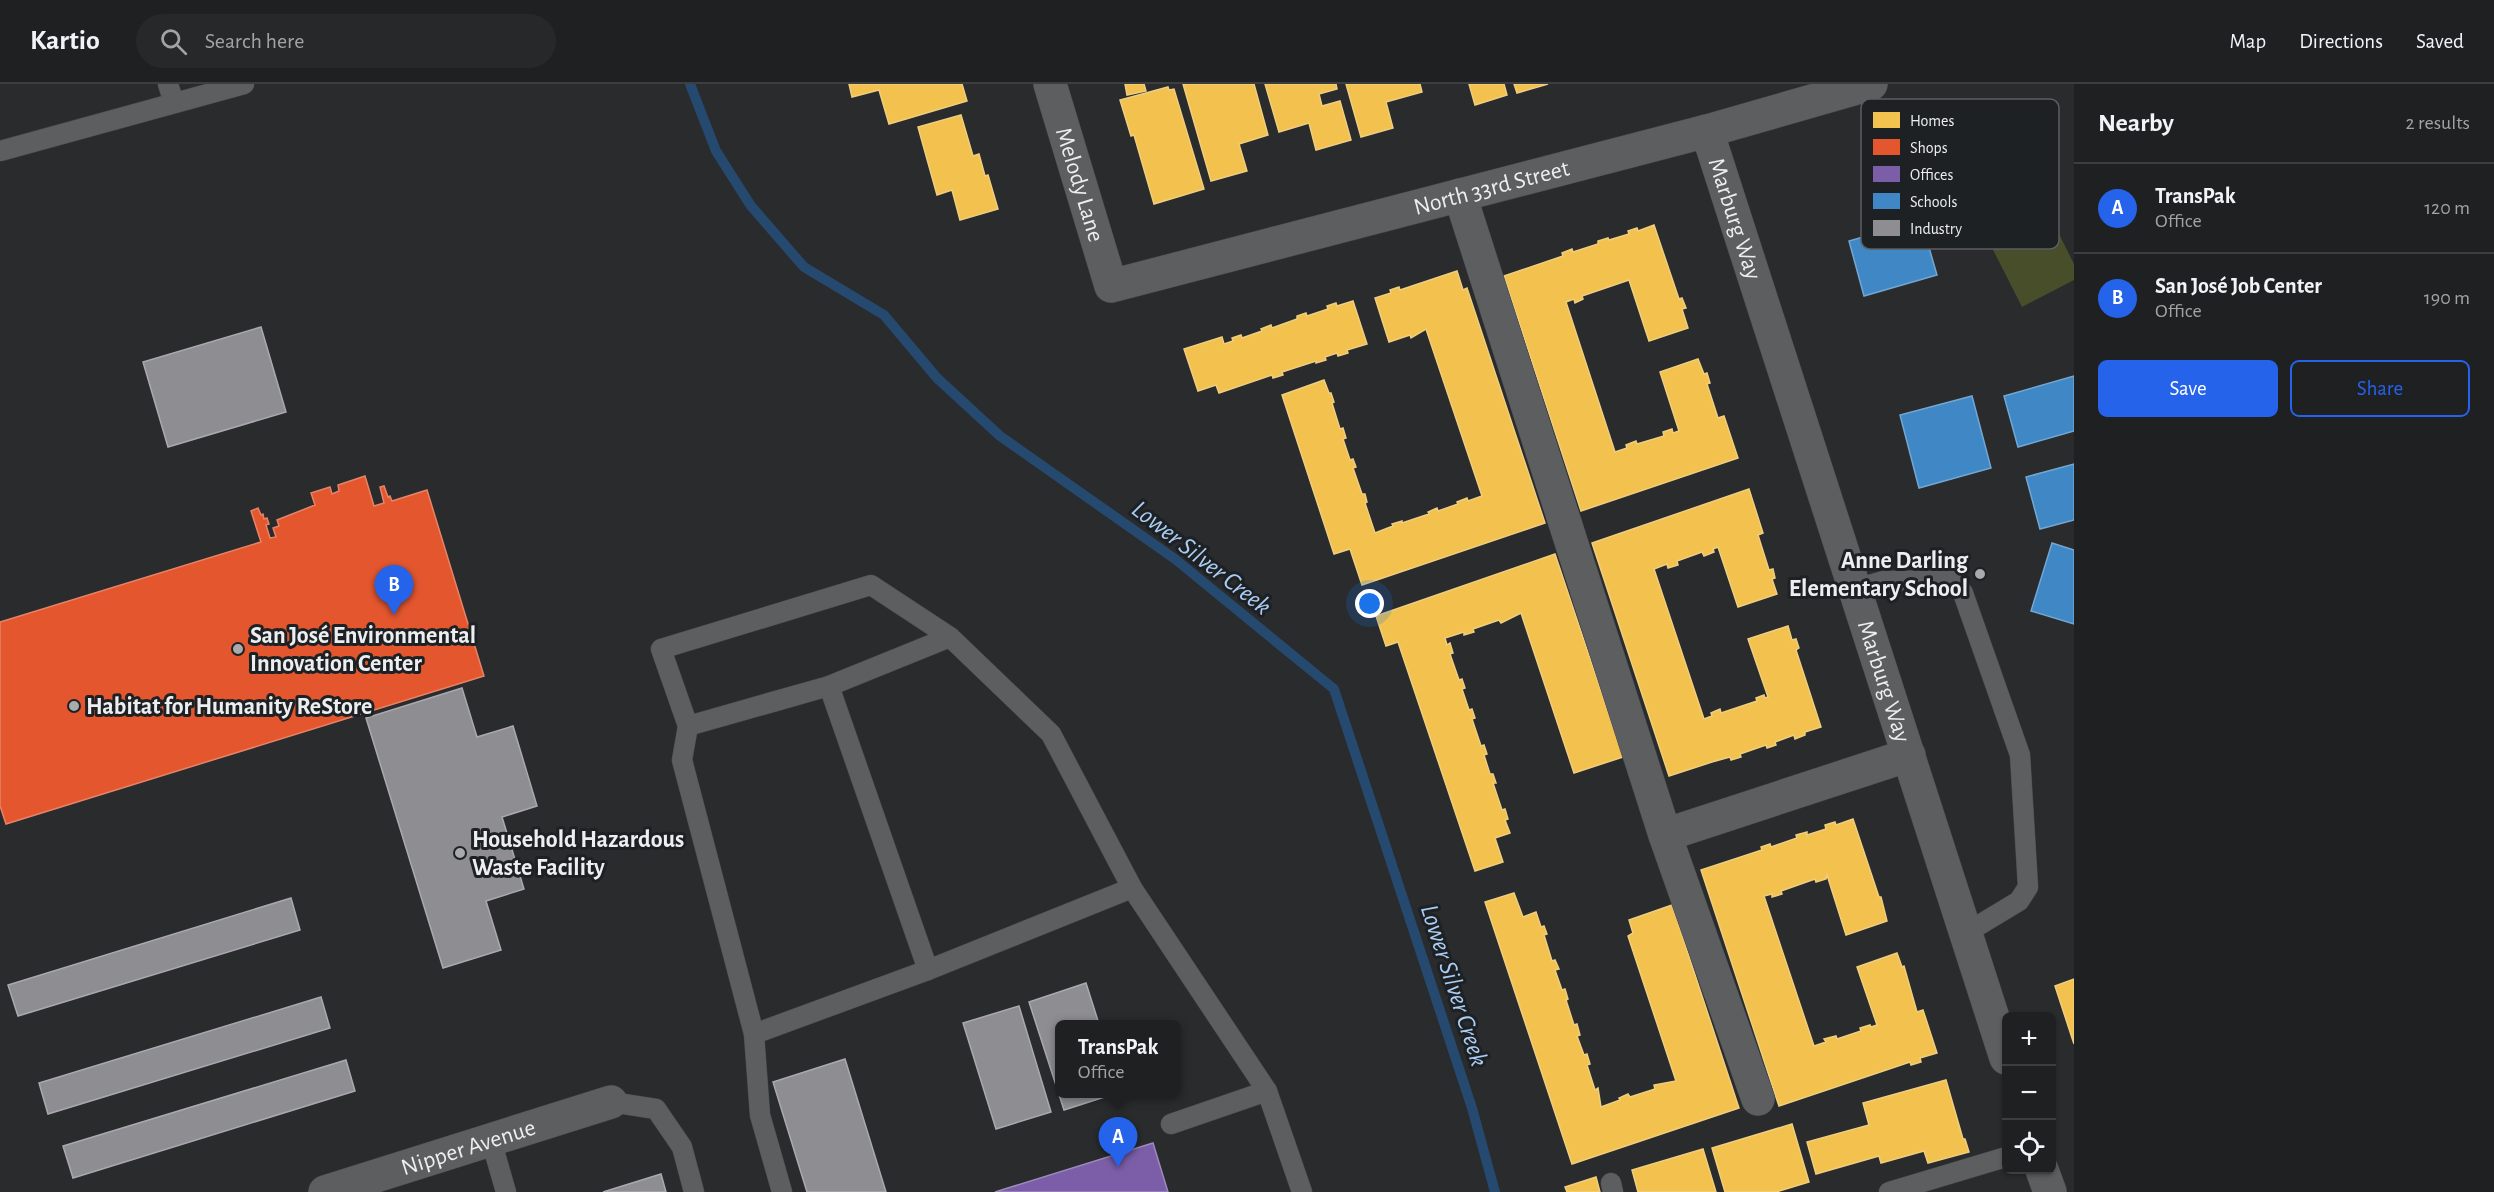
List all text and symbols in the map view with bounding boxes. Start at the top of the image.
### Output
search box [136,14,556,68]
icon: search [157,25,190,58]
text: Kartio [30,27,100,55]
text: Search here [205,30,304,52]
text: Map [2230,31,2266,52]
text: Directions [2299,31,2383,52]
text: Saved [2416,31,2464,52]
legend [1861,99,2059,249]
text: Nearby [2098,110,2174,136]
text: Homes [1910,113,1954,129]
text: 2 results [2406,113,2470,133]
street label: Melody Lane [1051,125,1108,245]
text: Shops [1910,140,1948,156]
street label: Marburg Way [1703,155,1765,283]
street label: North 33rd Street [1411,156,1572,220]
text: Offices [1910,167,1953,183]
text: TransPak [2155,185,2236,207]
text: Schools [1910,194,1957,210]
text: A [2112,198,2124,218]
text: 120 m [2424,198,2470,218]
text: Office [2155,211,2202,231]
text: Industry [1910,221,1962,238]
text: San José Job Center [2155,275,2322,297]
text: B [2112,288,2123,308]
text: 190 m [2424,288,2470,308]
text: Office [2155,301,2202,321]
button: Save [2098,360,2278,417]
button: Share [2290,360,2470,417]
water label: Lower Silver Creek [1127,496,1276,620]
place label: Anne Darling Elementary School [1789,549,1969,601]
pin: B [374,566,414,615]
marker: Anne Darling Elementary School [1973,567,1987,581]
your location [1355,589,1384,618]
street label: Marburg Way [1853,618,1914,745]
place label: San José Environmental Innovation Center [250,624,476,676]
marker: San José Environmental Innovation Center [231,642,245,656]
place label: Habitat for Humanity ReStore [86,695,372,719]
marker: Habitat for Humanity ReStore [67,699,81,713]
place label: Household Hazardous Waste Facility [472,828,684,880]
marker: Household Hazardous Waste Facility [453,846,467,860]
water label: Lower Silver Creek [1416,901,1492,1069]
map controls [2002,1012,2056,1174]
button: + [2002,1012,2056,1066]
popup [1055,1020,1181,1098]
text: TransPak [1078,1036,1158,1058]
text: Office [1078,1062,1124,1082]
button: − [2002,1066,2056,1120]
street label: Nipper Avenue [398,1116,539,1180]
pin: A [1098,1118,1138,1167]
button: locate [2002,1120,2056,1174]

